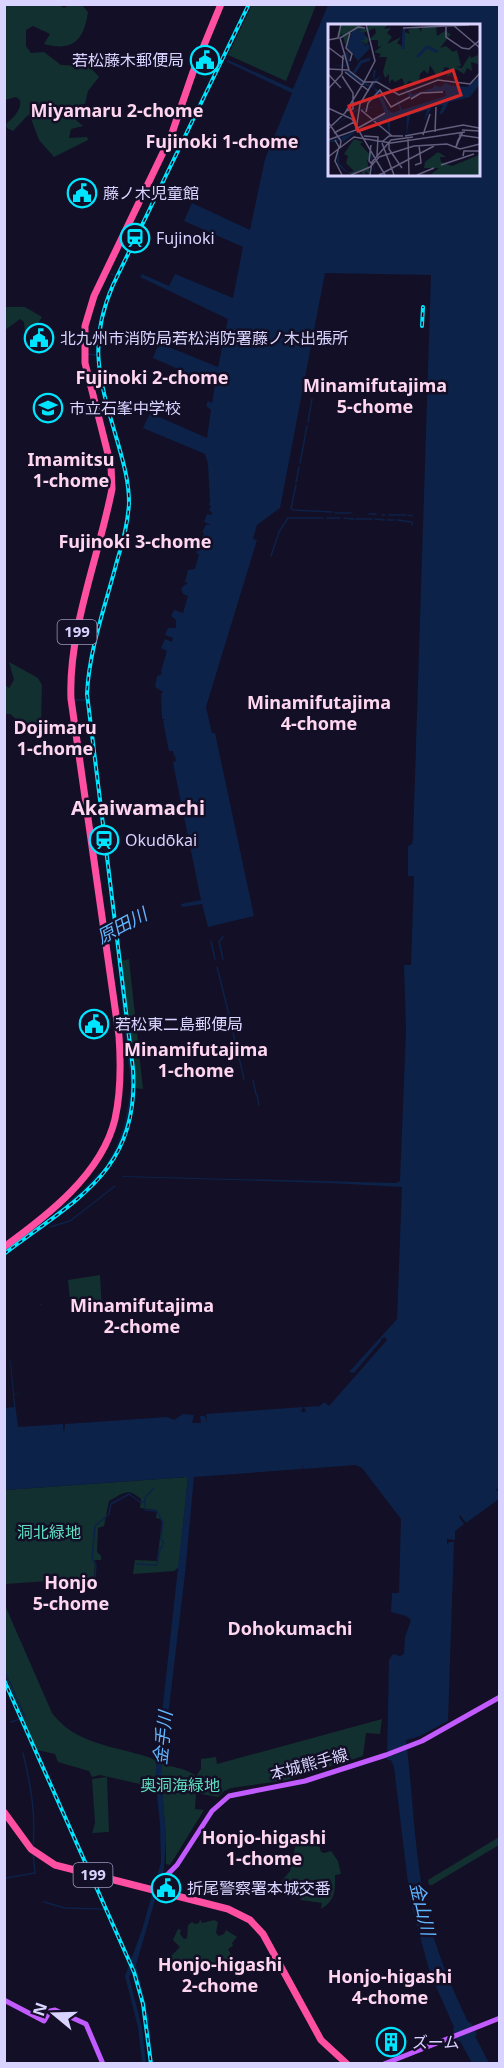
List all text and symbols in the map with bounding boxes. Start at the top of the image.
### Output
inset map [328,24,480,176]
public building icon: 若松藤木郵便局 [189,44,221,76]
place label: 若松藤木郵便局 [72,49,184,71]
district label: Miyamaru 2-chome [31,98,203,122]
district label: Fujinoki 1-chome [145,129,299,153]
public building icon: 藤ノ木児童館 [66,177,98,209]
place label: 藤ノ木児童館 [103,182,199,204]
station icon: Fujinoki [119,222,151,254]
place label: Fujinoki [156,227,215,249]
public building icon: 北九州市消防局若松消防署藤ノ木出張所 [23,322,55,354]
place label: 北九州市消防局若松消防署藤ノ木出張所 [60,327,348,349]
district label: Fujinoki 2-chome [75,365,229,389]
district label: Minamifutajima 5-chome [303,373,447,418]
school or university icon: 市立石峯中学校 [32,392,64,424]
place label: 市立石峯中学校 [69,397,181,419]
district label: Imamitsu 1-chome [28,447,114,492]
district label: Fujinoki 3-chome [58,529,212,553]
road number: 199 [58,620,97,644]
district label: Minamifutajima 4-chome [247,690,391,735]
district label: Dojimaru 1-chome [13,715,97,760]
district label: Akaiwamachi [71,794,205,821]
station icon: Okudōkai [88,824,120,856]
place label: Okudōkai [125,829,197,851]
water label: 原田川 [92,901,153,948]
public building icon: 若松東二島郵便局 [78,1008,110,1040]
place label: 若松東二島郵便局 [115,1013,243,1035]
district label: Minamifutajima 1-chome [124,1037,268,1082]
district label: Minamifutajima 2-chome [70,1293,214,1338]
park label: 洞北緑地 [17,1521,81,1543]
district label: Honjo 5-chome [33,1570,109,1615]
district label: Dohokumachi [228,1616,352,1640]
water label: 金手川 [147,1708,177,1766]
street label: 本城熊手線 [268,1743,350,1785]
park label: 奥洞海緑地 [140,1774,220,1796]
district label: Honjo-higashi 1-chome [202,1825,326,1870]
road number: 199 [74,1863,112,1887]
public building icon: 折尾警察署本城交番 [150,1872,182,1904]
place label: 折尾警察署本城交番 [187,1877,331,1899]
water label: 金山川 [405,1880,441,1940]
district label: Honjo-higashi 2-chome [158,1952,282,1997]
district label: Honjo-higashi 4-chome [328,1964,452,2009]
north arrow [24,1984,84,2044]
text: N [27,1999,52,2019]
building icon: ズーム [375,2026,407,2058]
place label: ズーム [412,2031,460,2053]

